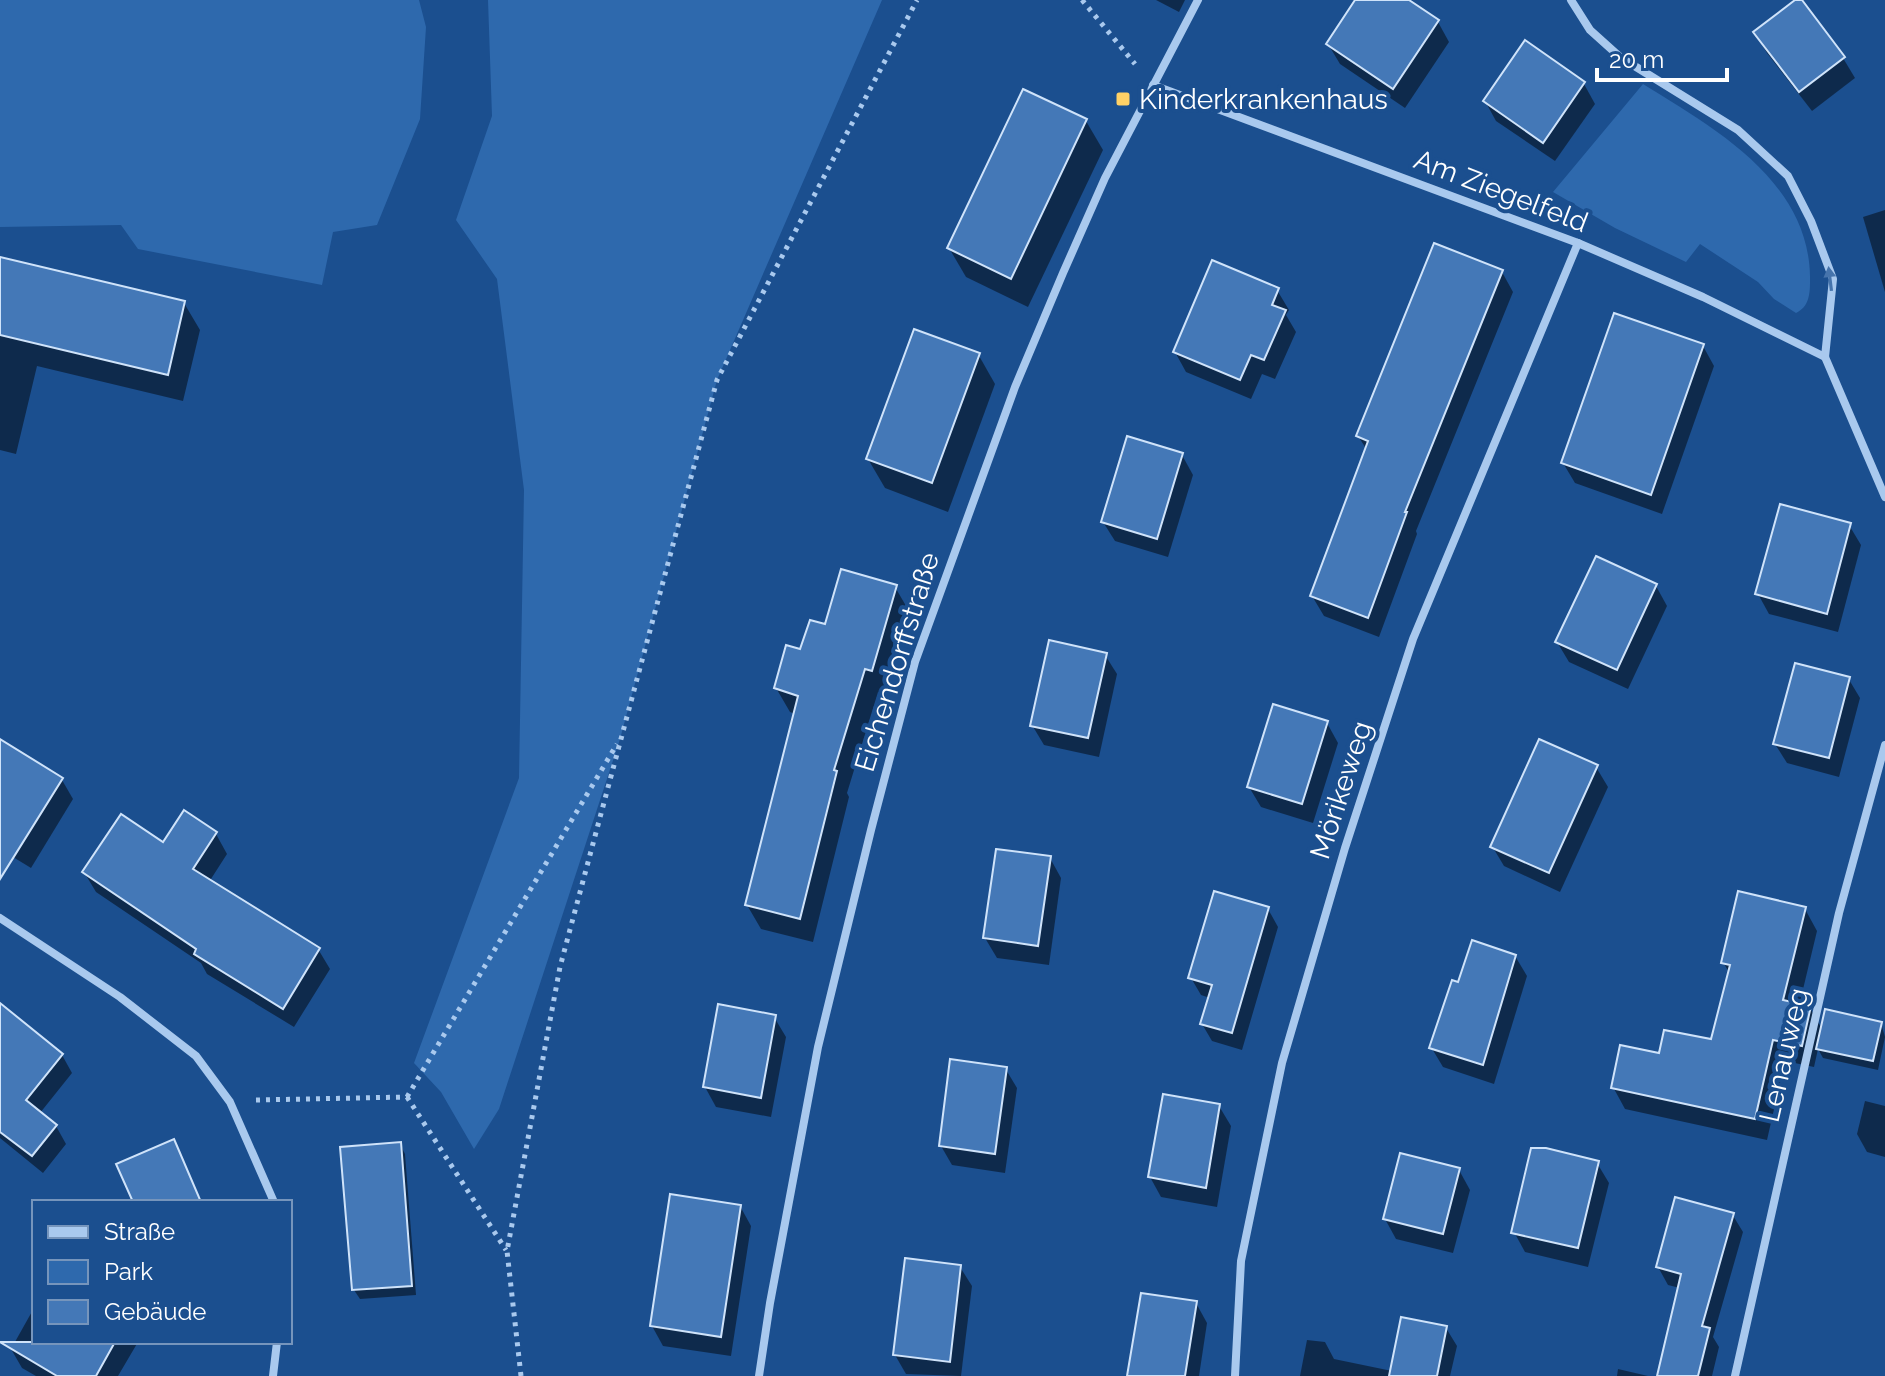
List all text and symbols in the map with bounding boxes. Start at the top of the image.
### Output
scale bar [1597,32,1727,82]
text: 20 m [1609,45,1664,74]
place label: Kinderkrankenhaus [1139,83,1388,116]
marker: Kinderkrankenhaus [1114,90,1132,108]
street label: Am Ziegelfeld [1409,143,1593,239]
one-way arrow [1823,267,1836,292]
street label: Eichendorffstraße [848,548,946,776]
street label: Mörikeweg [1303,717,1379,863]
street label: Lenauweg [1753,985,1815,1125]
legend [32,1200,292,1344]
text: Straße [104,1217,175,1246]
text: Park [104,1257,153,1286]
text: Gebäude [104,1297,206,1326]

